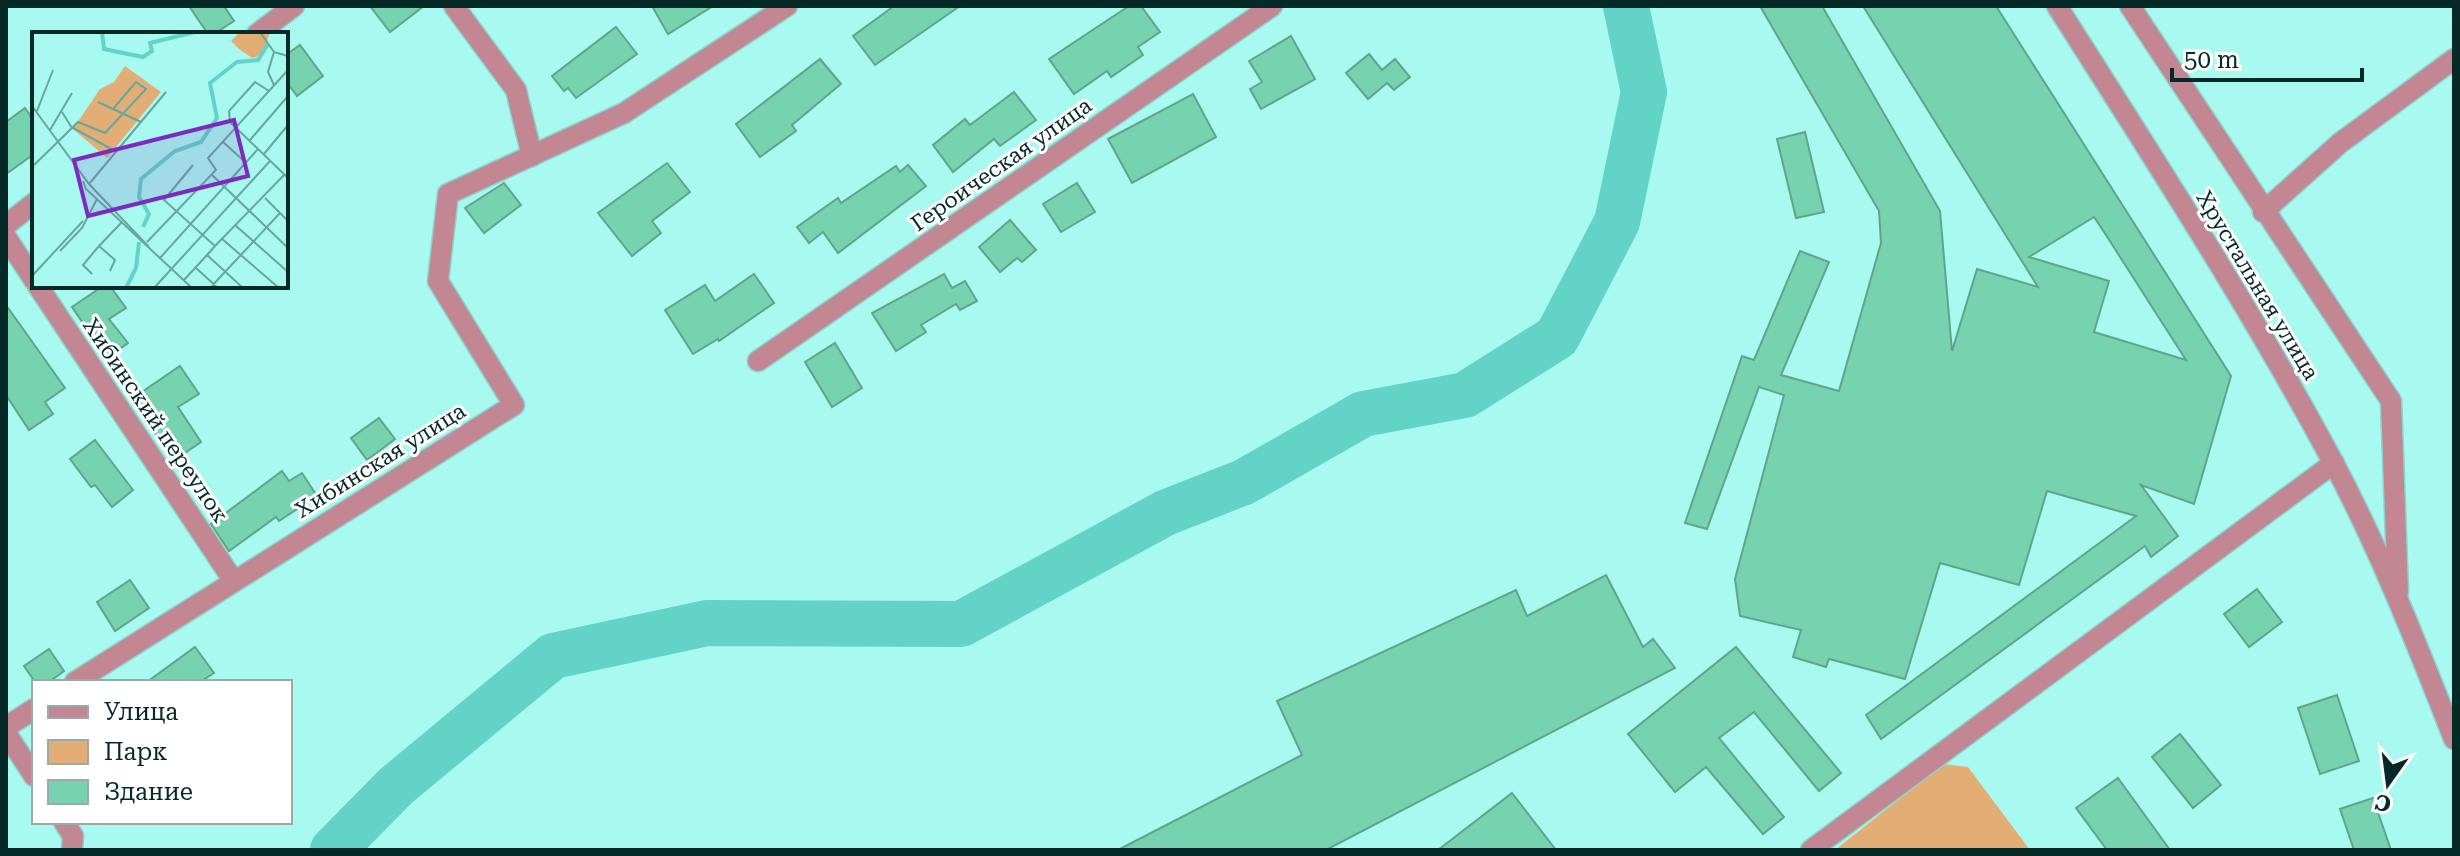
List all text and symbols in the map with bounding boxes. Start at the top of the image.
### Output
inset map [32,32,288,288]
scale bar [2172,32,2362,82]
text: 50 m [2184,46,2239,74]
street label: Героическая улица [906,93,1096,236]
street label: Хрустальная улица [2191,186,2324,384]
street label: Хибинский переулок [78,313,233,527]
street label: Хибинская улица [290,398,470,523]
legend [32,680,292,824]
text: Улица [104,698,178,726]
text: Парк [104,738,167,766]
north arrow [2348,744,2428,824]
text: Здание [104,778,193,806]
text: С [2373,789,2394,817]

